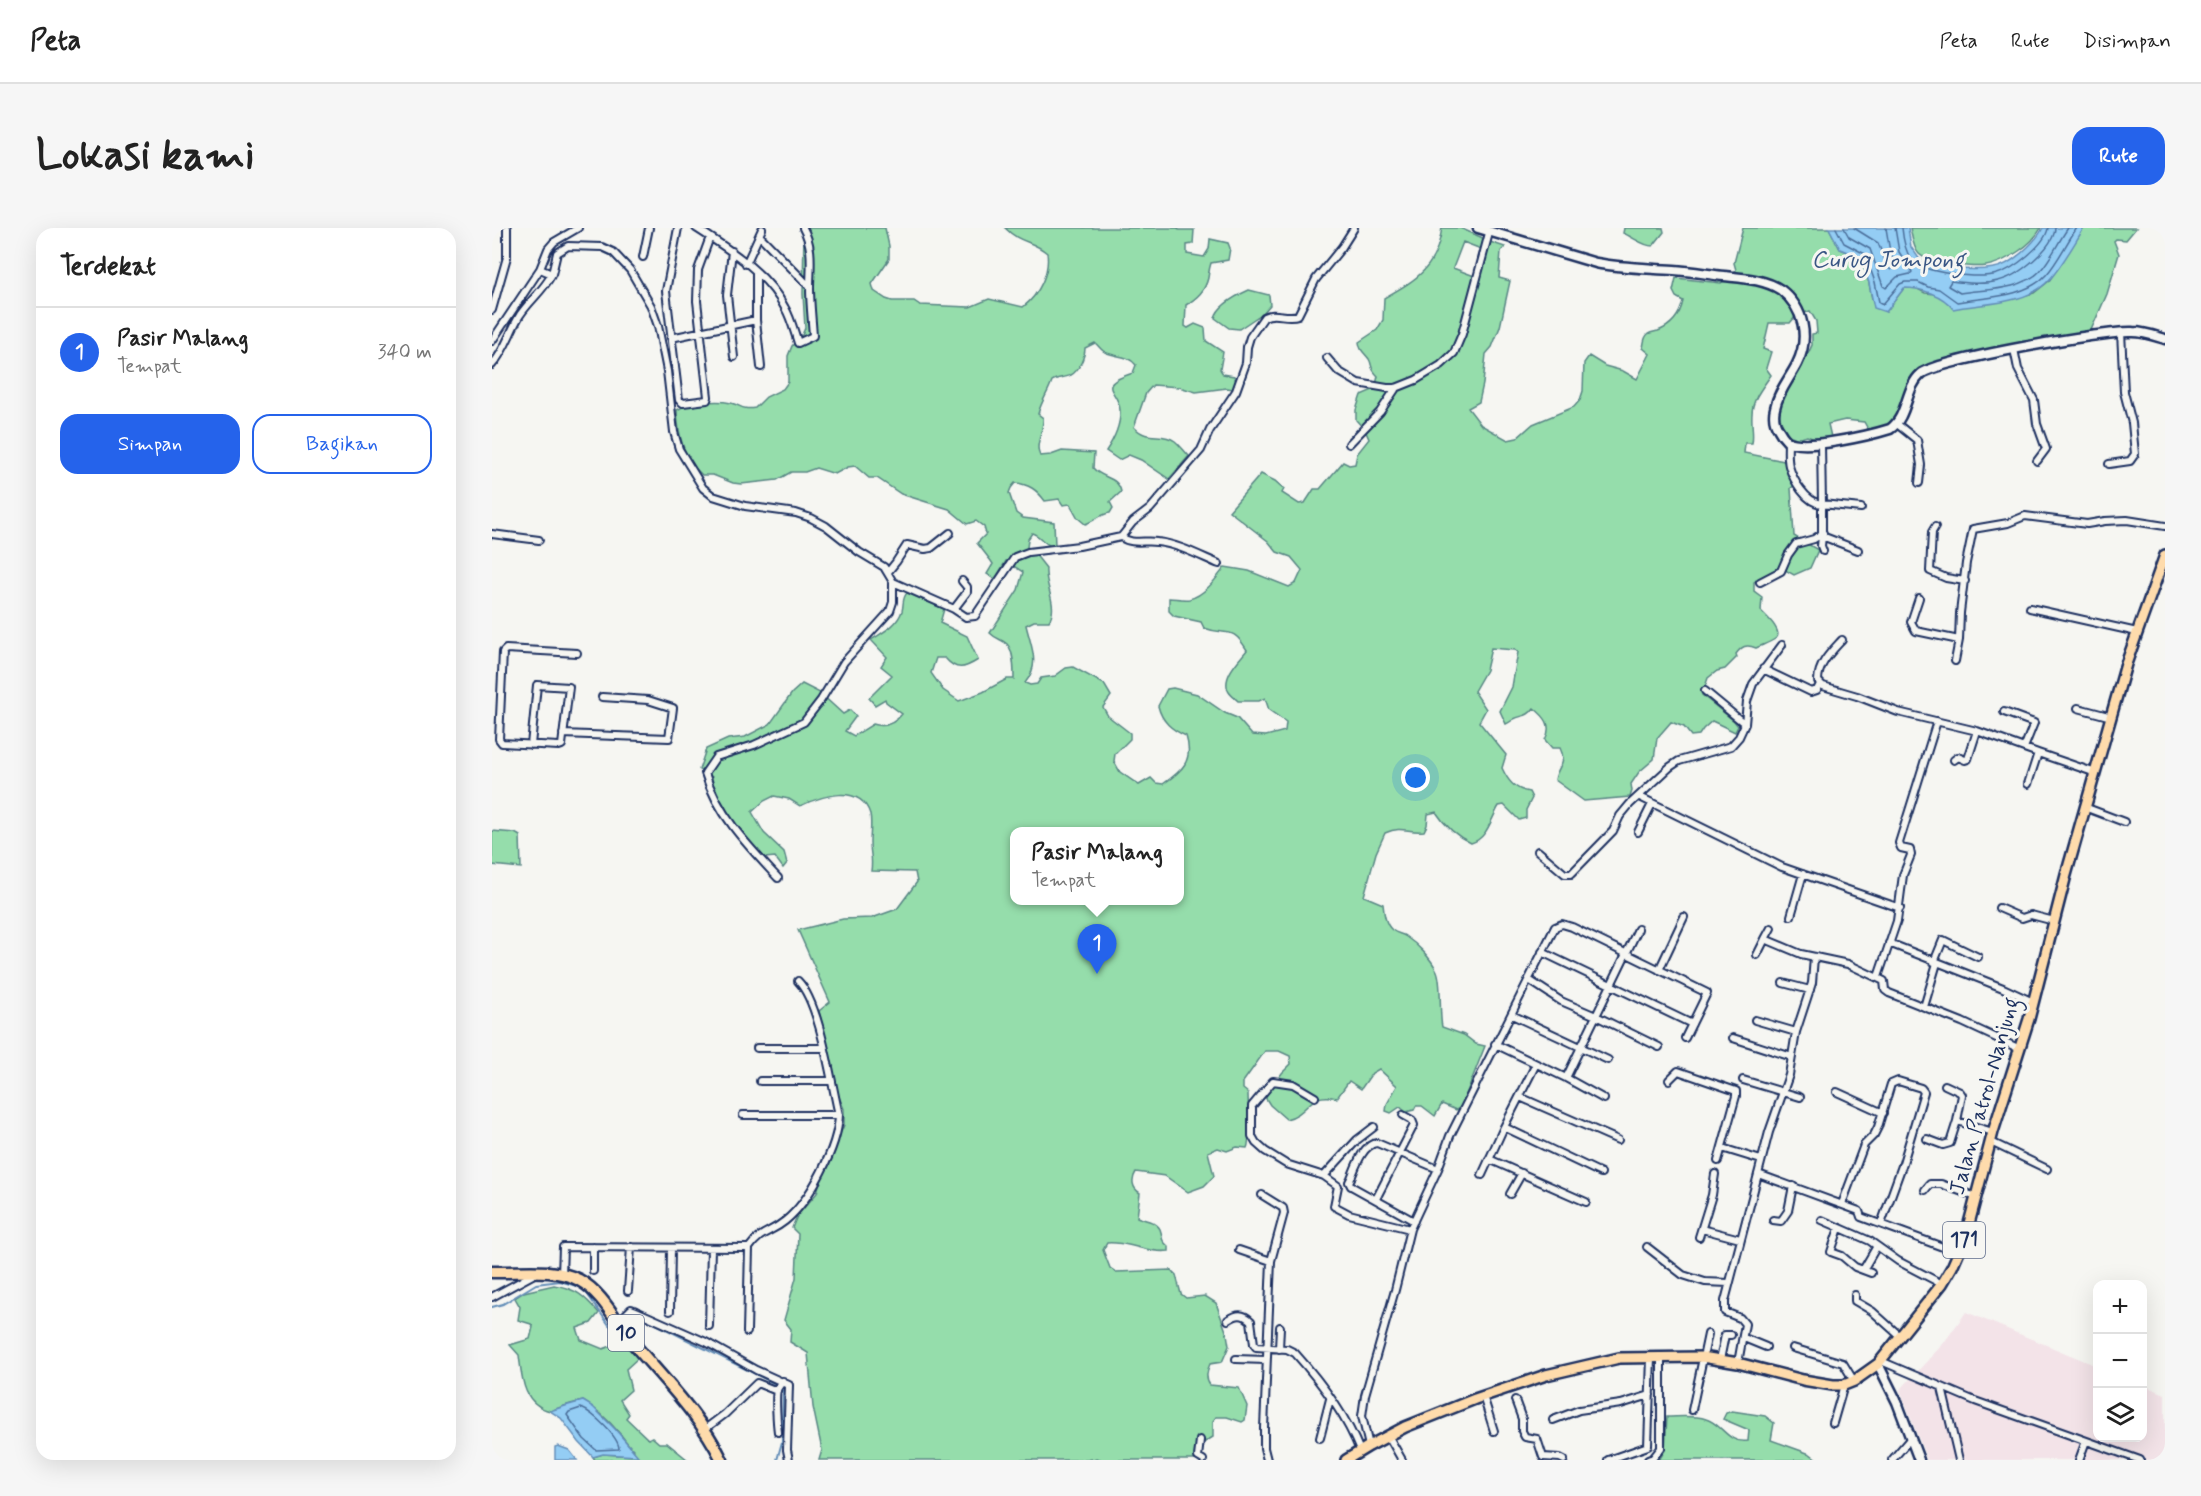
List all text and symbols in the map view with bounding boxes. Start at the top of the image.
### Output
text: Peta [30,23,81,60]
text: Peta [1940,27,1978,55]
text: Rute [2011,27,2050,55]
text: Disimpan [2083,27,2171,55]
button: Rute [2072,127,2165,185]
text: Lokasi kami [36,129,255,184]
water label: Curug Jompong [1811,245,1967,279]
text: Terdekat [60,250,156,284]
text: Pasir Malang [117,325,248,353]
text: 1 [75,339,84,366]
text: 340 m [377,339,432,366]
text: Tempat [117,353,182,380]
button: Simpan [60,414,240,474]
button: Bagikan [252,414,432,474]
your location [1401,763,1430,792]
popup [1010,827,1184,905]
text: Pasir Malang [1031,839,1163,867]
text: Tempat [1031,867,1096,894]
pin: 1 [1078,924,1116,974]
street label: Jalan Patrol-Nanjung [1943,994,2029,1199]
road number: 171 [1943,1222,1985,1258]
map controls [2093,1280,2147,1442]
button: + [2093,1280,2147,1334]
road number: 10 [608,1315,644,1351]
button: − [2093,1334,2147,1388]
button: layers [2093,1388,2147,1442]

